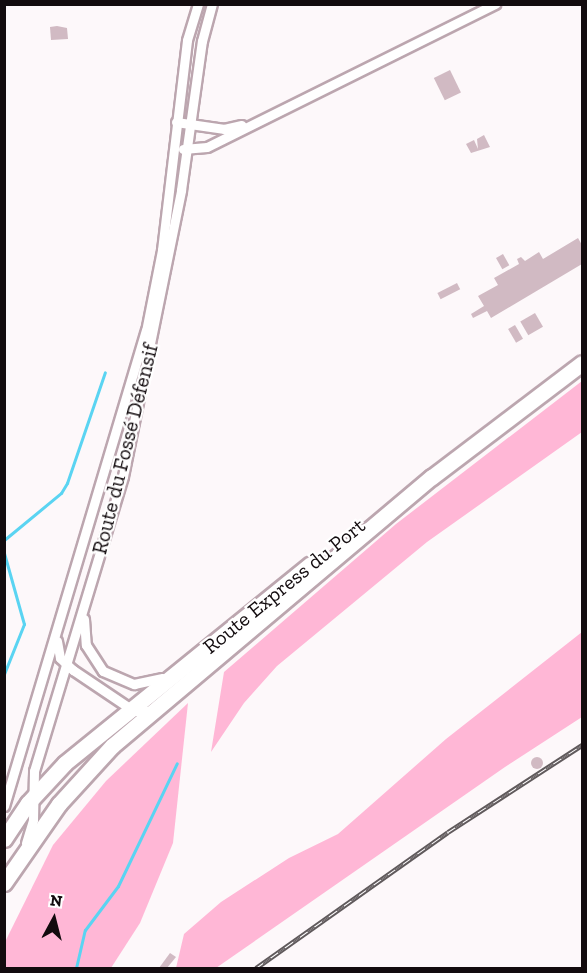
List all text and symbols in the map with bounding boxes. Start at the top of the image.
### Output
street label: Route du Fossé Défensif [87,341,163,557]
street label: Route Express du Port [198,513,370,659]
north arrow [24,889,84,949]
text: N [49,890,63,911]

